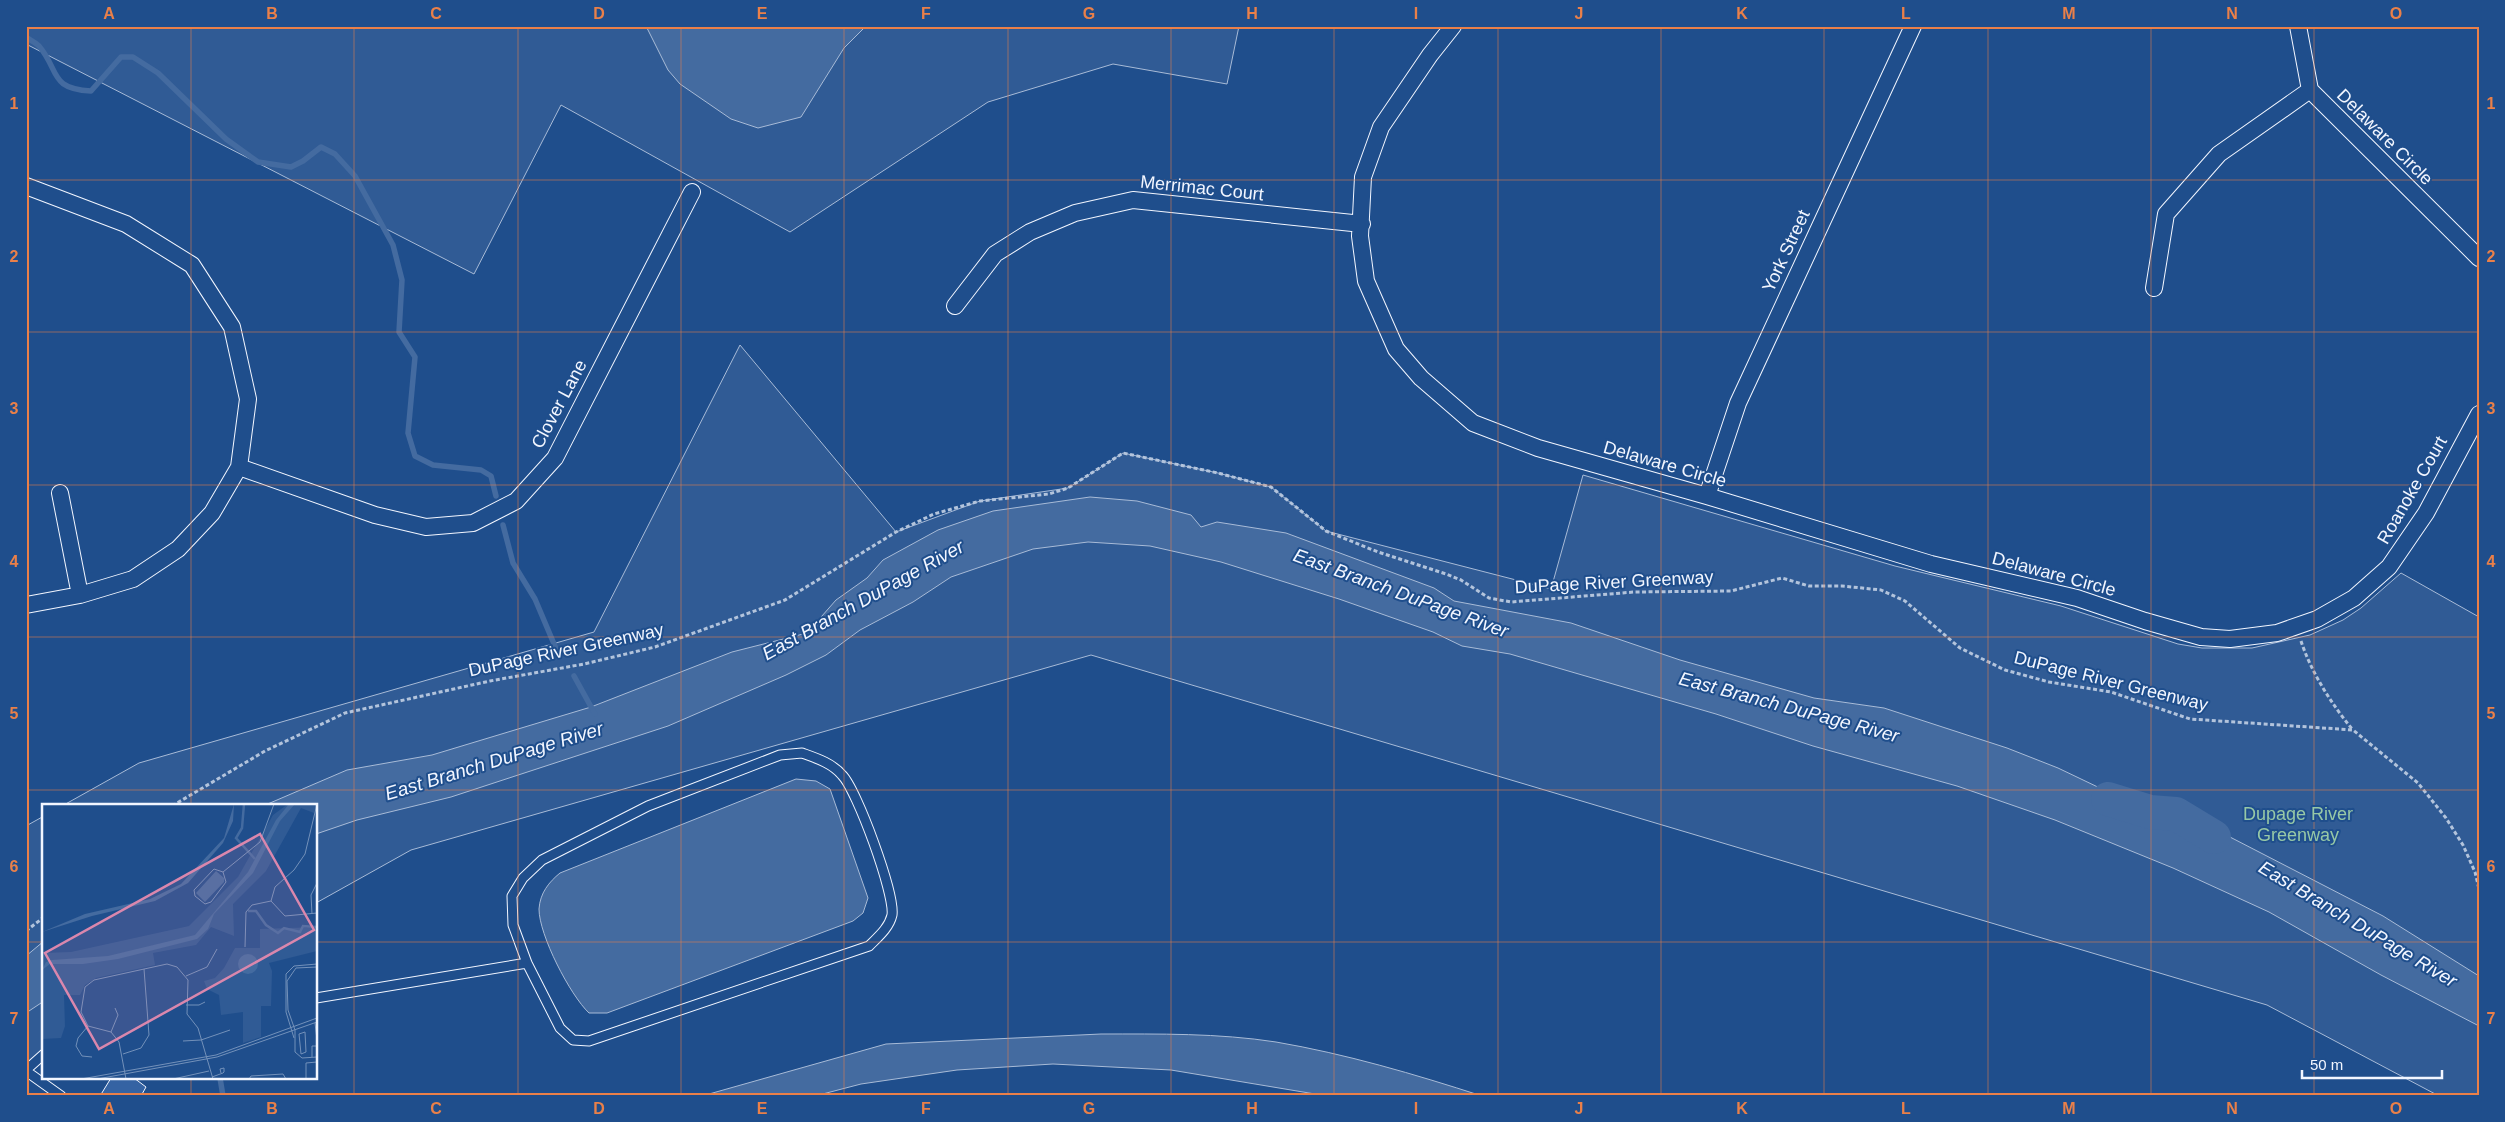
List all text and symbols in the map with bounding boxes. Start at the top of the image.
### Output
text: A [103,5,115,22]
text: B [266,5,278,22]
text: C [430,5,442,22]
text: D [593,5,605,22]
text: E [757,5,768,22]
text: F [921,5,931,22]
text: G [1083,5,1095,22]
text: H [1246,5,1258,22]
text: I [1414,5,1418,22]
text: J [1575,5,1583,22]
text: K [1736,5,1748,22]
text: L [1901,5,1911,22]
text: M [2062,5,2076,22]
text: N [2226,5,2238,22]
text: O [2390,5,2402,22]
street label: Delaware Circle [2333,85,2437,189]
text: 1 [10,95,19,112]
text: 1 [2487,95,2496,112]
street label: Merrimac Court [1139,172,1265,204]
street label: York Street [1758,207,1814,295]
text: 2 [10,248,19,265]
text: 2 [2487,248,2496,265]
street label: Clover Lane [527,356,591,452]
text: 3 [10,400,19,417]
text: 3 [2487,400,2496,417]
street label: Roanoke Court [2373,433,2451,547]
street label: Delaware Circle [1601,437,1729,491]
water label: East Branch DuPage River [759,535,968,664]
water label: East Branch DuPage River [1291,544,1512,642]
street label: Delaware Circle [1990,548,2118,600]
text: 4 [10,553,19,570]
text: 4 [2487,553,2496,570]
street label: DuPage River Greenway [1514,567,1714,597]
street label: DuPage River Greenway [467,620,665,680]
street label: DuPage River Greenway [2012,647,2210,715]
water label: East Branch DuPage River [1677,667,1902,747]
text: 5 [10,705,19,722]
text: 5 [2487,705,2496,722]
water label: East Branch DuPage River [382,718,606,804]
inset map [42,804,318,1080]
park label: Dupage River Greenway [2243,804,2353,845]
water label: East Branch DuPage River [2255,857,2461,992]
text: 6 [10,858,19,875]
text: 6 [2487,858,2496,875]
text: 7 [10,1010,19,1027]
text: 7 [2487,1010,2496,1027]
scale bar [2302,1047,2442,1079]
text: 50 m [2310,1056,2343,1073]
text: A [103,1100,115,1117]
text: B [266,1100,278,1117]
text: C [430,1100,442,1117]
text: D [593,1100,605,1117]
text: E [757,1100,768,1117]
text: F [921,1100,931,1117]
text: G [1083,1100,1095,1117]
text: H [1246,1100,1258,1117]
text: I [1414,1100,1418,1117]
text: J [1575,1100,1583,1117]
text: K [1736,1100,1748,1117]
text: L [1901,1100,1911,1117]
text: M [2062,1100,2076,1117]
text: N [2226,1100,2238,1117]
text: O [2390,1100,2402,1117]

